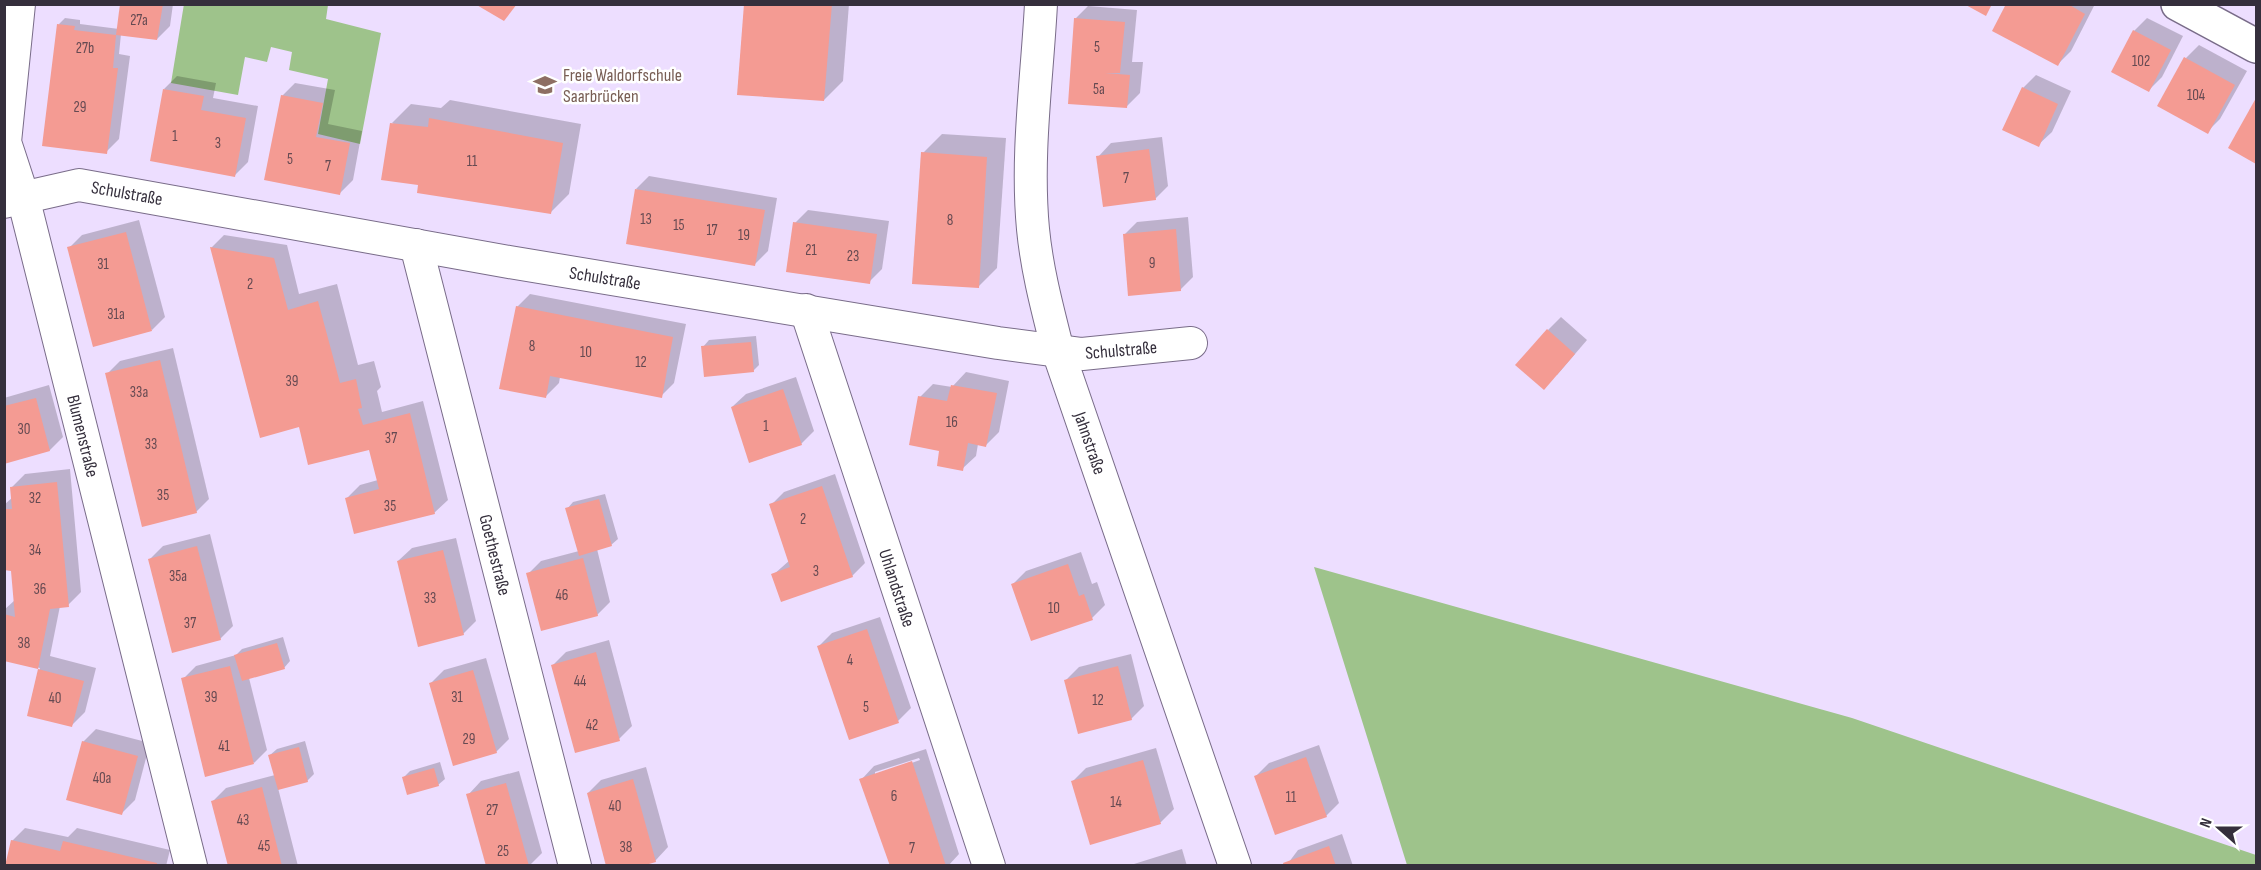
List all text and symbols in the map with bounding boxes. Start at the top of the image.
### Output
house number: 27a [130,11,148,30]
house number: 5 [1094,38,1100,57]
house number: 27b [76,39,94,58]
house number: 102 [2132,52,2150,71]
place label: Freie Waldorfschule Saarbrücken [563,65,682,107]
school or university icon: Freie Waldorfschule Saarbrücken [532,72,558,98]
house number: 5a [1093,80,1105,99]
house number: 104 [2187,86,2205,105]
house number: 29 [74,98,86,117]
house number: 1 [172,127,178,146]
house number: 3 [215,134,221,153]
house number: 5 [287,150,293,169]
house number: 11 [467,152,478,171]
house number: 7 [325,157,331,176]
house number: 7 [1123,169,1129,188]
street label: Schulstraße [90,177,164,210]
house number: 13 [640,210,652,229]
house number: 8 [947,211,953,230]
house number: 15 [673,216,685,235]
house number: 17 [706,221,718,240]
house number: 19 [738,226,750,245]
house number: 21 [805,241,817,260]
house number: 23 [847,247,859,266]
house number: 9 [1149,254,1155,273]
house number: 31 [97,255,110,274]
street label: Schulstraße [568,262,642,294]
house number: 2 [247,275,253,294]
house number: 31a [107,305,125,324]
house number: 8 [529,337,535,356]
street label: Schulstraße [1084,337,1158,364]
house number: 10 [580,343,592,362]
house number: 12 [635,353,647,372]
house number: 39 [286,372,298,391]
house number: 33a [130,383,148,402]
street label: Blumenstraße [62,393,103,479]
street label: Jahnstraße [1069,408,1110,477]
house number: 16 [946,413,958,432]
house number: 1 [763,417,769,436]
house number: 30 [18,420,30,439]
house number: 37 [385,429,397,448]
house number: 33 [145,435,157,454]
house number: 35 [157,486,169,505]
house number: 32 [29,489,41,508]
house number: 35 [384,497,396,516]
house number: 2 [800,510,806,529]
street label: Goethestraße [474,512,515,598]
house number: 34 [29,541,41,560]
street label: Uhlandstraße [874,547,919,630]
house number: 3 [813,562,819,581]
house number: 35a [169,567,187,586]
house number: 36 [34,580,46,599]
house number: 46 [556,586,568,605]
house number: 33 [424,589,436,608]
house number: 10 [1048,599,1060,618]
house number: 37 [184,614,196,633]
house number: 38 [18,634,30,653]
house number: 4 [847,651,853,670]
house number: 44 [574,672,586,691]
house number: 39 [205,688,217,707]
house number: 31 [451,688,464,707]
house number: 40 [49,689,61,708]
house number: 12 [1092,691,1104,710]
house number: 5 [863,698,869,717]
house number: 42 [586,716,598,735]
house number: 29 [463,730,475,749]
house number: 41 [218,737,231,756]
house number: 40a [93,769,112,788]
house number: 6 [891,787,897,806]
house number: 11 [1286,788,1297,807]
house number: 14 [1110,793,1122,812]
house number: 40 [609,797,621,816]
north arrow [2189,798,2249,858]
house number: 27 [486,801,498,820]
house number: 43 [237,811,249,830]
text: N [2196,816,2217,831]
house number: 45 [258,837,270,856]
house number: 38 [620,838,632,857]
house number: 7 [909,839,915,858]
house number: 25 [497,842,509,861]

